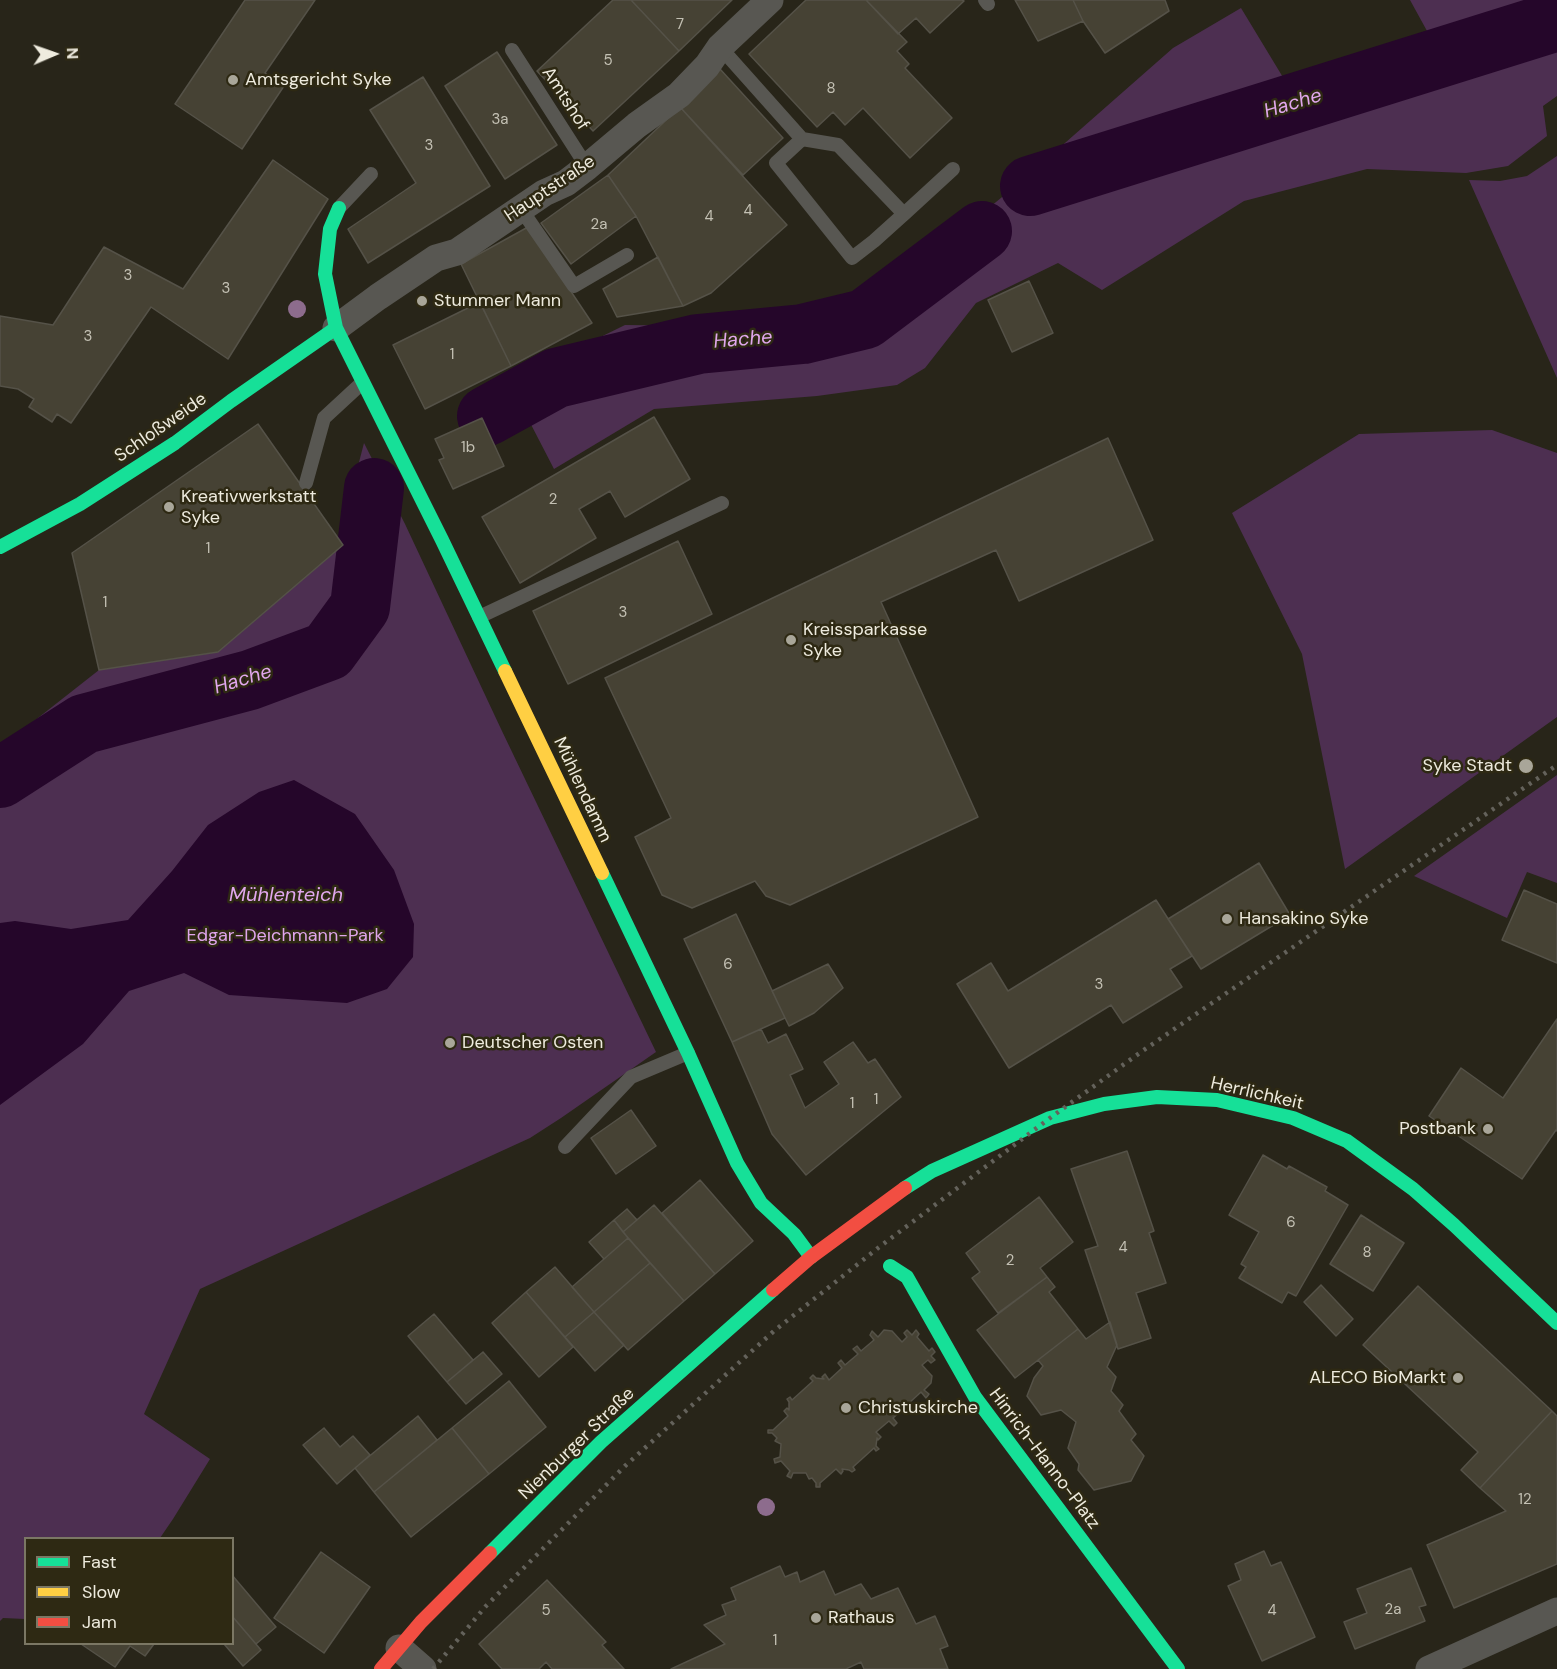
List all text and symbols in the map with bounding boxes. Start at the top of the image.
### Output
house number: 7 [676,16,684,34]
north arrow [24,24,84,84]
text: N [62,47,83,60]
house number: 5 [603,52,613,70]
street label: Amtshof [537,63,593,135]
place label: Amtsgericht Syke [245,69,392,91]
marker: Amtsgericht Syke [226,73,240,87]
house number: 8 [826,80,836,98]
water label: Hache [1261,84,1325,124]
house number: 3a [491,111,509,129]
house number: 3 [425,137,433,155]
street label: Hauptstraße [501,151,599,227]
house number: 4 [743,202,753,220]
house number: 4 [704,208,714,226]
house number: 2a [591,216,607,234]
house number: 3 [124,267,132,285]
house number: 3 [222,280,230,298]
place label: Stummer Mann [434,290,561,312]
marker: Stummer Mann [415,294,429,308]
water label: Hache [713,325,773,355]
house number: 3 [84,328,92,346]
house number: 1 [450,346,454,364]
street label: Schloßweide [111,388,211,468]
house number: 1b [461,439,475,457]
place label: Kreativwerkstatt Syke [181,486,317,528]
house number: 2 [549,491,557,509]
marker: Kreativwerkstatt Syke [162,500,176,514]
house number: 1 [206,540,210,558]
house number: 1 [103,594,107,612]
house number: 3 [619,604,627,622]
place label: Kreissparkasse Syke [803,619,927,662]
marker: Kreissparkasse Syke [784,633,798,647]
water label: Hache [211,660,275,700]
street label: Mühlendamm [548,734,616,846]
place label: Syke Stadt [1422,755,1512,777]
marker: Syke Stadt [1517,757,1535,775]
water label: Mühlenteich [229,884,343,908]
place label: Hansakino Syke [1239,908,1368,930]
marker: Hansakino Syke [1220,912,1234,926]
park label: Edgar-Deichmann-Park [186,925,384,947]
house number: 6 [723,956,733,974]
house number: 3 [1095,976,1103,994]
place label: Deutscher Osten [462,1032,603,1054]
marker: Deutscher Osten [443,1036,457,1050]
street label: Herrlichkeit [1208,1073,1306,1115]
house number: 1 [874,1091,878,1109]
house number: 1 [850,1095,854,1113]
place label: Postbank [1399,1118,1476,1140]
marker: Postbank [1481,1122,1495,1136]
house number: 6 [1286,1214,1296,1232]
house number: 4 [1118,1239,1128,1257]
house number: 8 [1362,1244,1372,1262]
house number: 2 [1006,1252,1014,1270]
place label: ALECO BioMarkt [1309,1367,1446,1389]
marker: ALECO BioMarkt [1451,1371,1465,1385]
street label: Nienburger Straße [515,1383,639,1505]
street label: Hinrich-Hanno-Platz [984,1384,1104,1534]
place label: Christuskirche [858,1397,978,1419]
marker: Christuskirche [839,1401,853,1415]
house number: 12 [1518,1491,1532,1509]
legend [24,1537,234,1645]
text: Fast [82,1550,117,1574]
text: Slow [82,1580,121,1604]
house number: 2a [1385,1601,1401,1619]
house number: 5 [541,1602,551,1620]
house number: 4 [1267,1602,1277,1620]
place label: Rathaus [828,1607,895,1629]
text: Jam [82,1610,117,1634]
marker: Rathaus [809,1611,823,1625]
house number: 1 [773,1632,777,1650]

